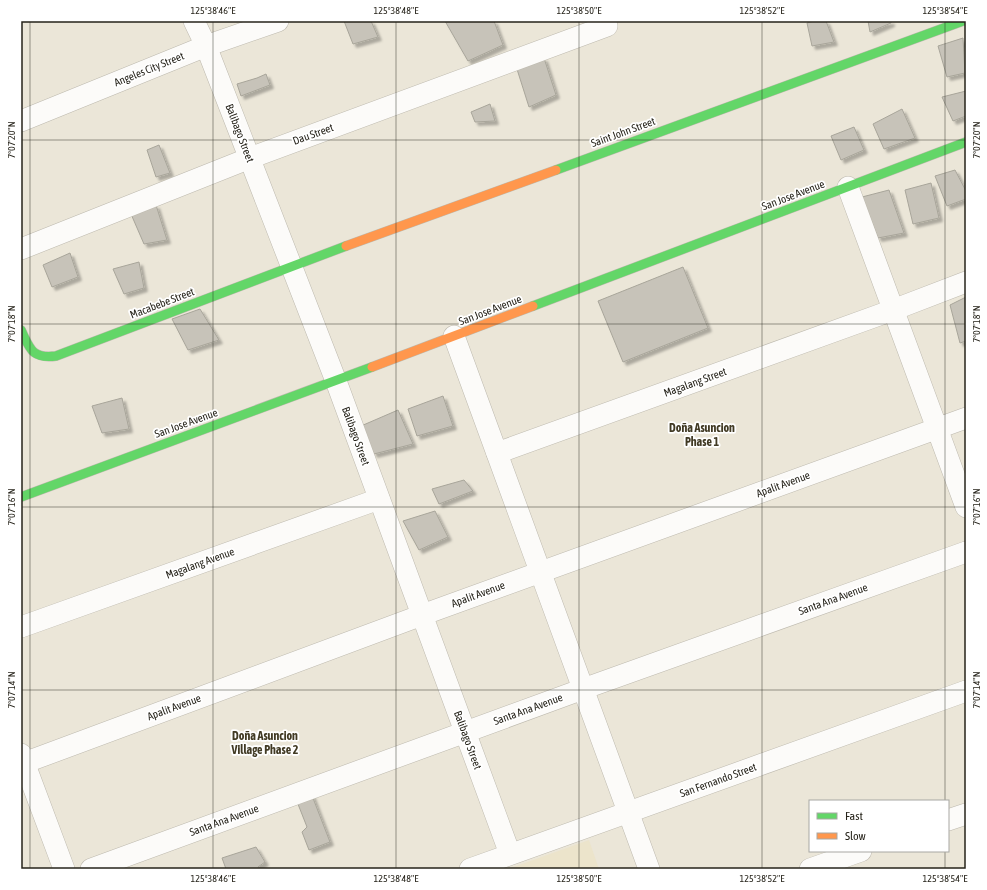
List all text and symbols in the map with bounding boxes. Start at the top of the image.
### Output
text: 125°38'46"E [191,5,236,16]
text: 125°38'48"E [374,5,419,16]
text: 125°38'50"E [557,5,602,16]
text: 125°38'52"E [740,5,785,16]
text: 125°38'54"E [923,5,968,16]
street label: Angeles City Street [112,50,186,88]
street label: Balibago Street [223,102,257,164]
street label: Saint John Street [589,115,657,149]
text: 7°07'20"N [6,121,17,159]
street label: Dau Street [291,121,335,147]
text: 7°07'20"N [971,121,982,159]
street label: San Jose Avenue [760,178,826,212]
street label: Macabebe Street [128,285,196,321]
street label: San Jose Avenue [457,293,523,327]
text: 7°07'18"N [6,305,17,343]
text: 7°07'18"N [971,305,982,343]
street label: Magalang Street [662,365,728,399]
street label: Balibago Street [340,405,372,467]
street label: San Jose Avenue [153,406,219,440]
district label: Doña Asuncion Phase 1 [669,421,735,449]
street label: Apalit Avenue [754,469,812,499]
text: 7°07'16"N [6,488,17,526]
text: 7°07'16"N [971,488,982,526]
street label: Magalang Avenue [164,545,236,581]
street label: Apalit Avenue [449,579,507,609]
street label: Santa Ana Avenue [797,581,869,617]
text: 7°07'14"N [6,671,17,709]
text: 7°07'14"N [971,671,982,709]
street label: Santa Ana Avenue [492,691,564,727]
street label: Apalit Avenue [145,692,203,722]
street label: Balibago Street [452,709,484,771]
district label: Doña Asuncion Village Phase 2 [231,729,299,757]
street label: San Fernando Street [678,761,758,799]
legend [809,800,949,852]
street label: Santa Ana Avenue [188,802,260,838]
text: Fast [845,809,863,823]
text: Slow [845,829,866,843]
text: 125°38'46"E [191,873,236,884]
text: 125°38'48"E [374,873,419,884]
text: 125°38'50"E [557,873,602,884]
text: 125°38'52"E [740,873,785,884]
text: 125°38'54"E [923,873,968,884]

